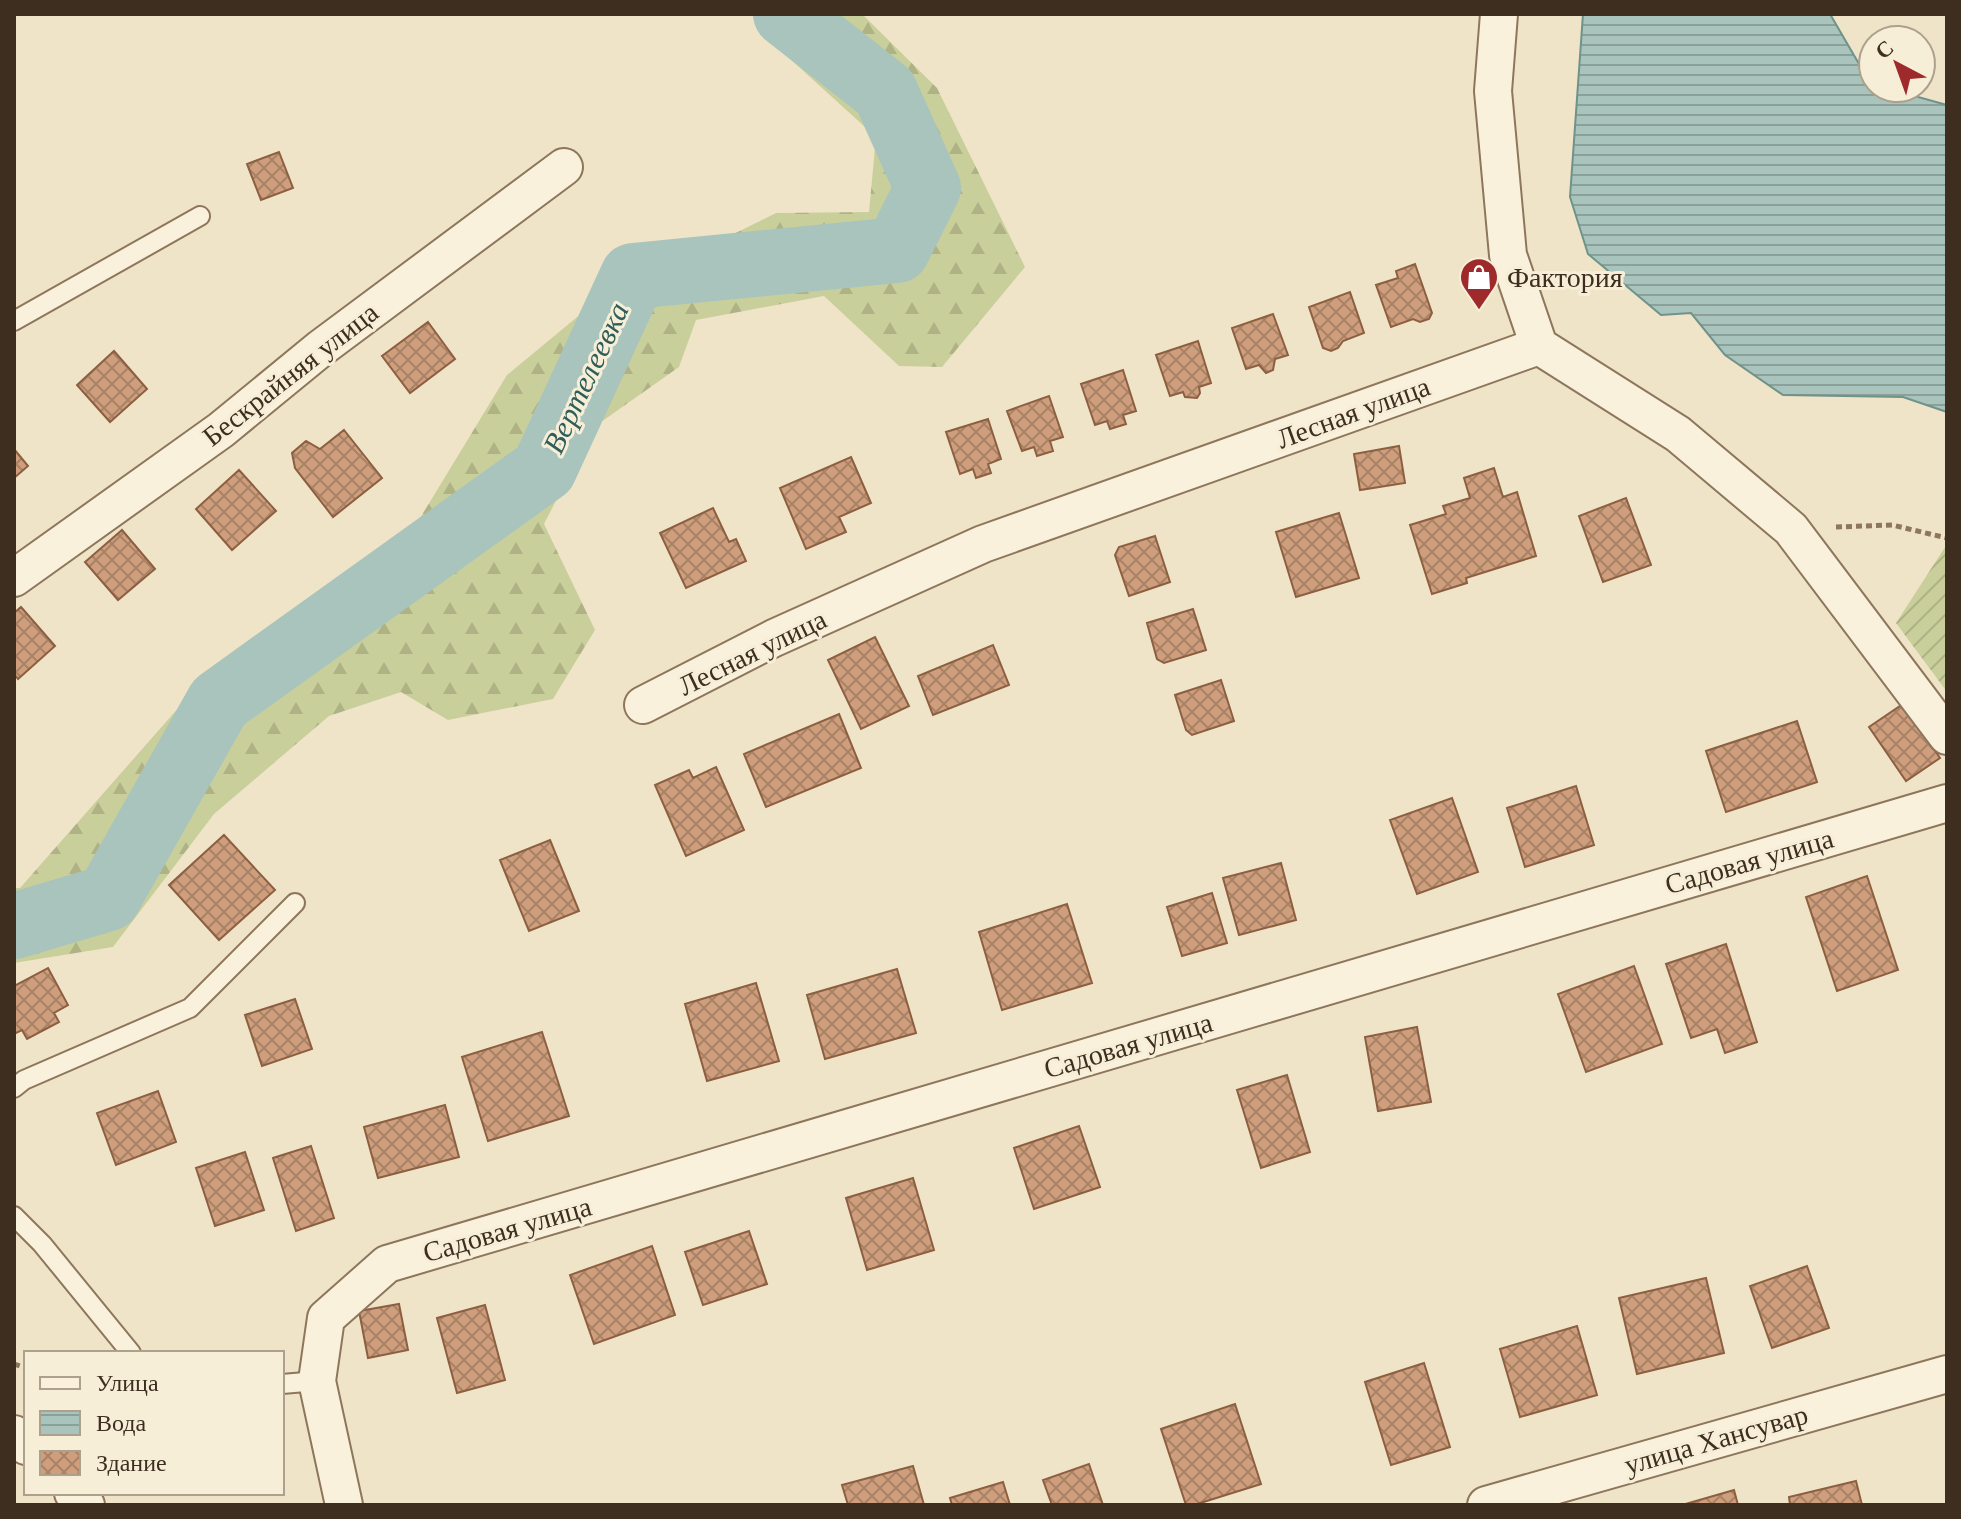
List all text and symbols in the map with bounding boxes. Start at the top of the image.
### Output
north arrow [1857,24,1937,104]
text: С [1870,35,1898,64]
shop icon: Фактория [1458,256,1500,311]
place label: Фактория [1507,262,1623,293]
street label: Бескрайняя улица [197,296,384,452]
water label: Вертелеевка [536,297,635,458]
street label: Лесная улица [1272,370,1435,455]
street label: Лесная улица [673,603,832,702]
street label: Садовая улица [1661,822,1837,900]
street label: Садовая улица [1040,1006,1216,1084]
street label: Садовая улица [419,1190,595,1268]
legend [24,1351,284,1495]
text: Улица [96,1370,159,1396]
street label: улица Хансувар [1621,1399,1811,1480]
text: Вода [96,1410,147,1436]
text: Здание [96,1450,167,1476]

